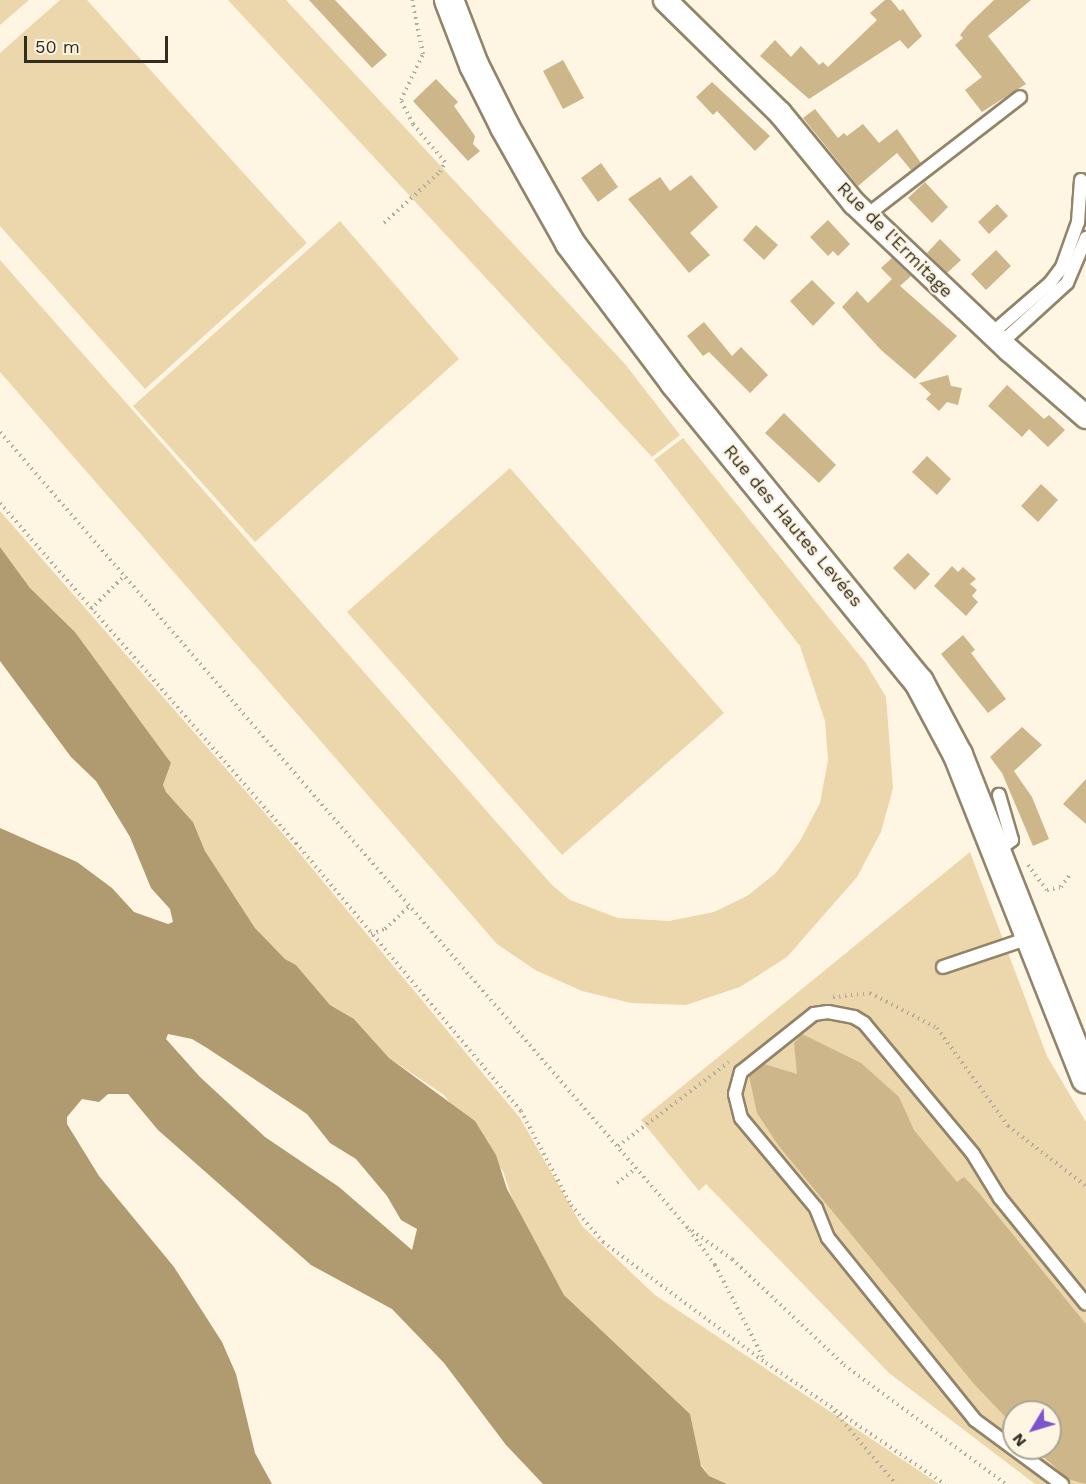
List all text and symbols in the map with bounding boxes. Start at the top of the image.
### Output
scale bar [27,24,171,62]
text: 50 m [35,36,80,57]
street label: Rue de l'Ermitage [833,178,957,302]
street label: Rue des Hautes Levées [719,441,867,611]
north arrow [1002,1400,1062,1460]
text: N [1008,1430,1030,1451]

